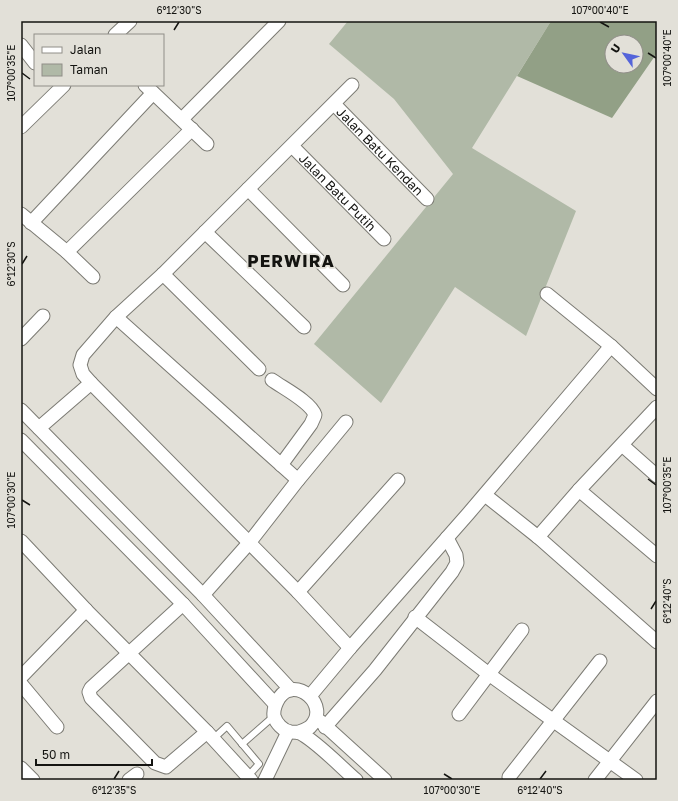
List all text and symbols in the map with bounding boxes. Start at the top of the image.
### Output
text: 6°12'30"S [156,4,202,16]
text: 107°00'40"E [571,4,629,16]
text: 107°00'40"E [661,29,673,87]
legend [34,34,164,86]
north arrow [604,34,644,74]
text: U [608,41,623,55]
text: Jalan [70,42,101,57]
text: 107°00'35"E [5,45,17,101]
text: Taman [70,62,108,77]
street label: Jalan Batu Kendan [333,104,427,199]
street label: Jalan Batu Putih [296,150,380,234]
text: 6°12'30"S [5,241,17,287]
district label: PERWIRA [247,250,335,271]
text: 107°00'35"E [661,457,673,513]
text: 107°00'30"E [5,472,17,528]
text: 6°12'40"S [661,578,673,624]
scale bar [36,741,152,767]
text: 50 m [42,747,70,762]
text: 6°12'35"S [92,784,136,796]
text: 107°00'30"E [424,784,480,796]
text: 6°12'40"S [517,784,563,796]

